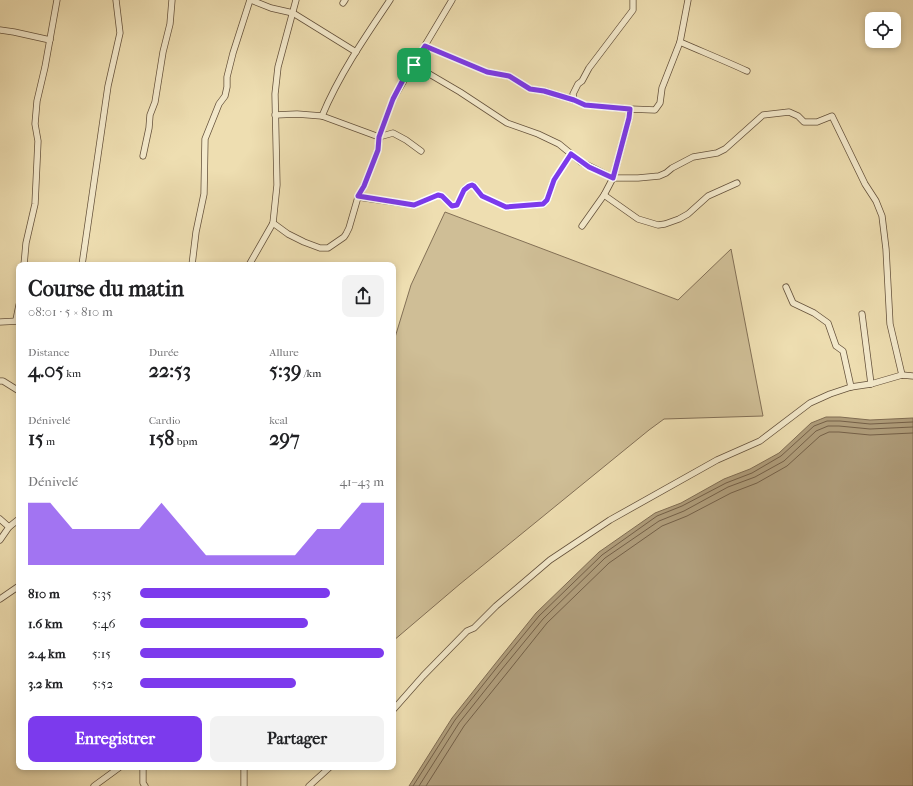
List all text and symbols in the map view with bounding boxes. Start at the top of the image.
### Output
map controls [865,12,901,48]
button: locate [865,12,901,48]
pin [397,48,431,82]
icon: arrive [403,54,425,76]
button: share [342,275,384,317]
text: Course du matin [28,276,184,302]
text: 08:01 · 5 × 810 m [28,304,113,319]
text: Distance [28,346,69,359]
text: Durée [149,346,179,359]
text: Allure [269,346,299,359]
text: 4.05 [28,359,64,382]
text: 22:53 [149,359,191,382]
text: 5:39 [269,359,302,382]
text: km [64,367,81,380]
text: /km [302,367,321,380]
text: Dénivelé [28,414,70,427]
text: Cardio [149,414,180,427]
text: kcal [269,414,288,427]
text: 15 [28,427,44,450]
text: 158 [149,427,174,450]
text: 297 [269,427,300,450]
text: m [44,435,55,448]
text: bpm [174,435,198,448]
text: Dénivelé [28,474,78,489]
text: 41–43 m [339,474,384,489]
text: 810 m [28,586,60,601]
text: 5:35 [92,586,112,601]
text: 1.6 km [28,616,62,631]
text: 5:46 [92,616,115,631]
text: 2.4 km [28,646,65,661]
text: 5:15 [92,646,111,661]
text: 3.2 km [28,676,63,691]
text: 5:52 [92,676,113,691]
button: Enregistrer [28,716,202,762]
button: Partager [210,716,384,762]

